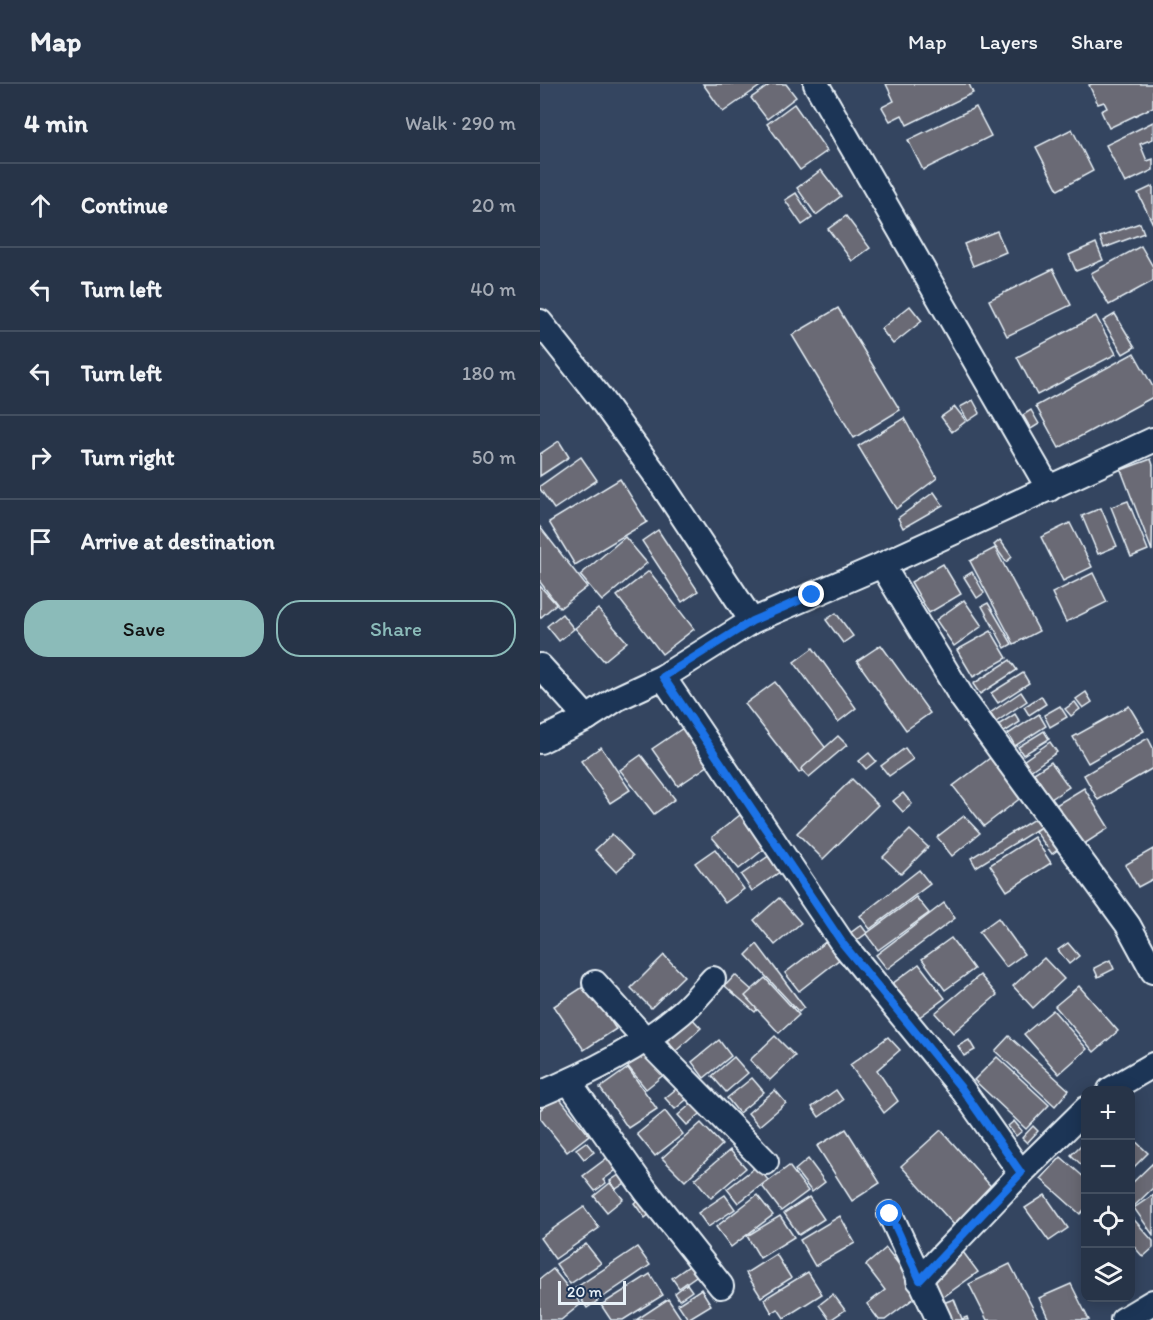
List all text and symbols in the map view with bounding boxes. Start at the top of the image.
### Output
text: Map [30,24,81,58]
text: Map [908,29,947,54]
text: Layers [980,29,1038,54]
text: Share [1071,29,1123,54]
text: 4 min [24,107,88,139]
text: Walk · 290 m [405,111,516,135]
icon: ahead [24,189,57,222]
text: Continue [81,192,168,219]
text: 20 m [472,193,516,217]
icon: left [24,273,57,306]
text: Turn left [81,276,162,303]
text: 40 m [470,277,516,301]
icon: left [24,357,57,390]
text: Turn left [81,360,162,387]
text: 180 m [462,361,516,385]
icon: right [24,441,57,474]
text: Turn right [81,444,175,471]
text: 50 m [472,445,516,469]
icon: arrive [24,525,57,558]
text: Arrive at destination [81,528,275,555]
route end [798,581,824,607]
button: Save [24,600,264,657]
button: Share [276,600,516,657]
map controls [1081,1086,1135,1302]
button: + [1081,1086,1135,1140]
button: − [1081,1140,1135,1194]
button: locate [1081,1194,1135,1248]
route start [876,1200,902,1226]
button: layers [1081,1248,1135,1302]
scale bar [558,1278,626,1306]
text: 20 m [567,1282,602,1301]

